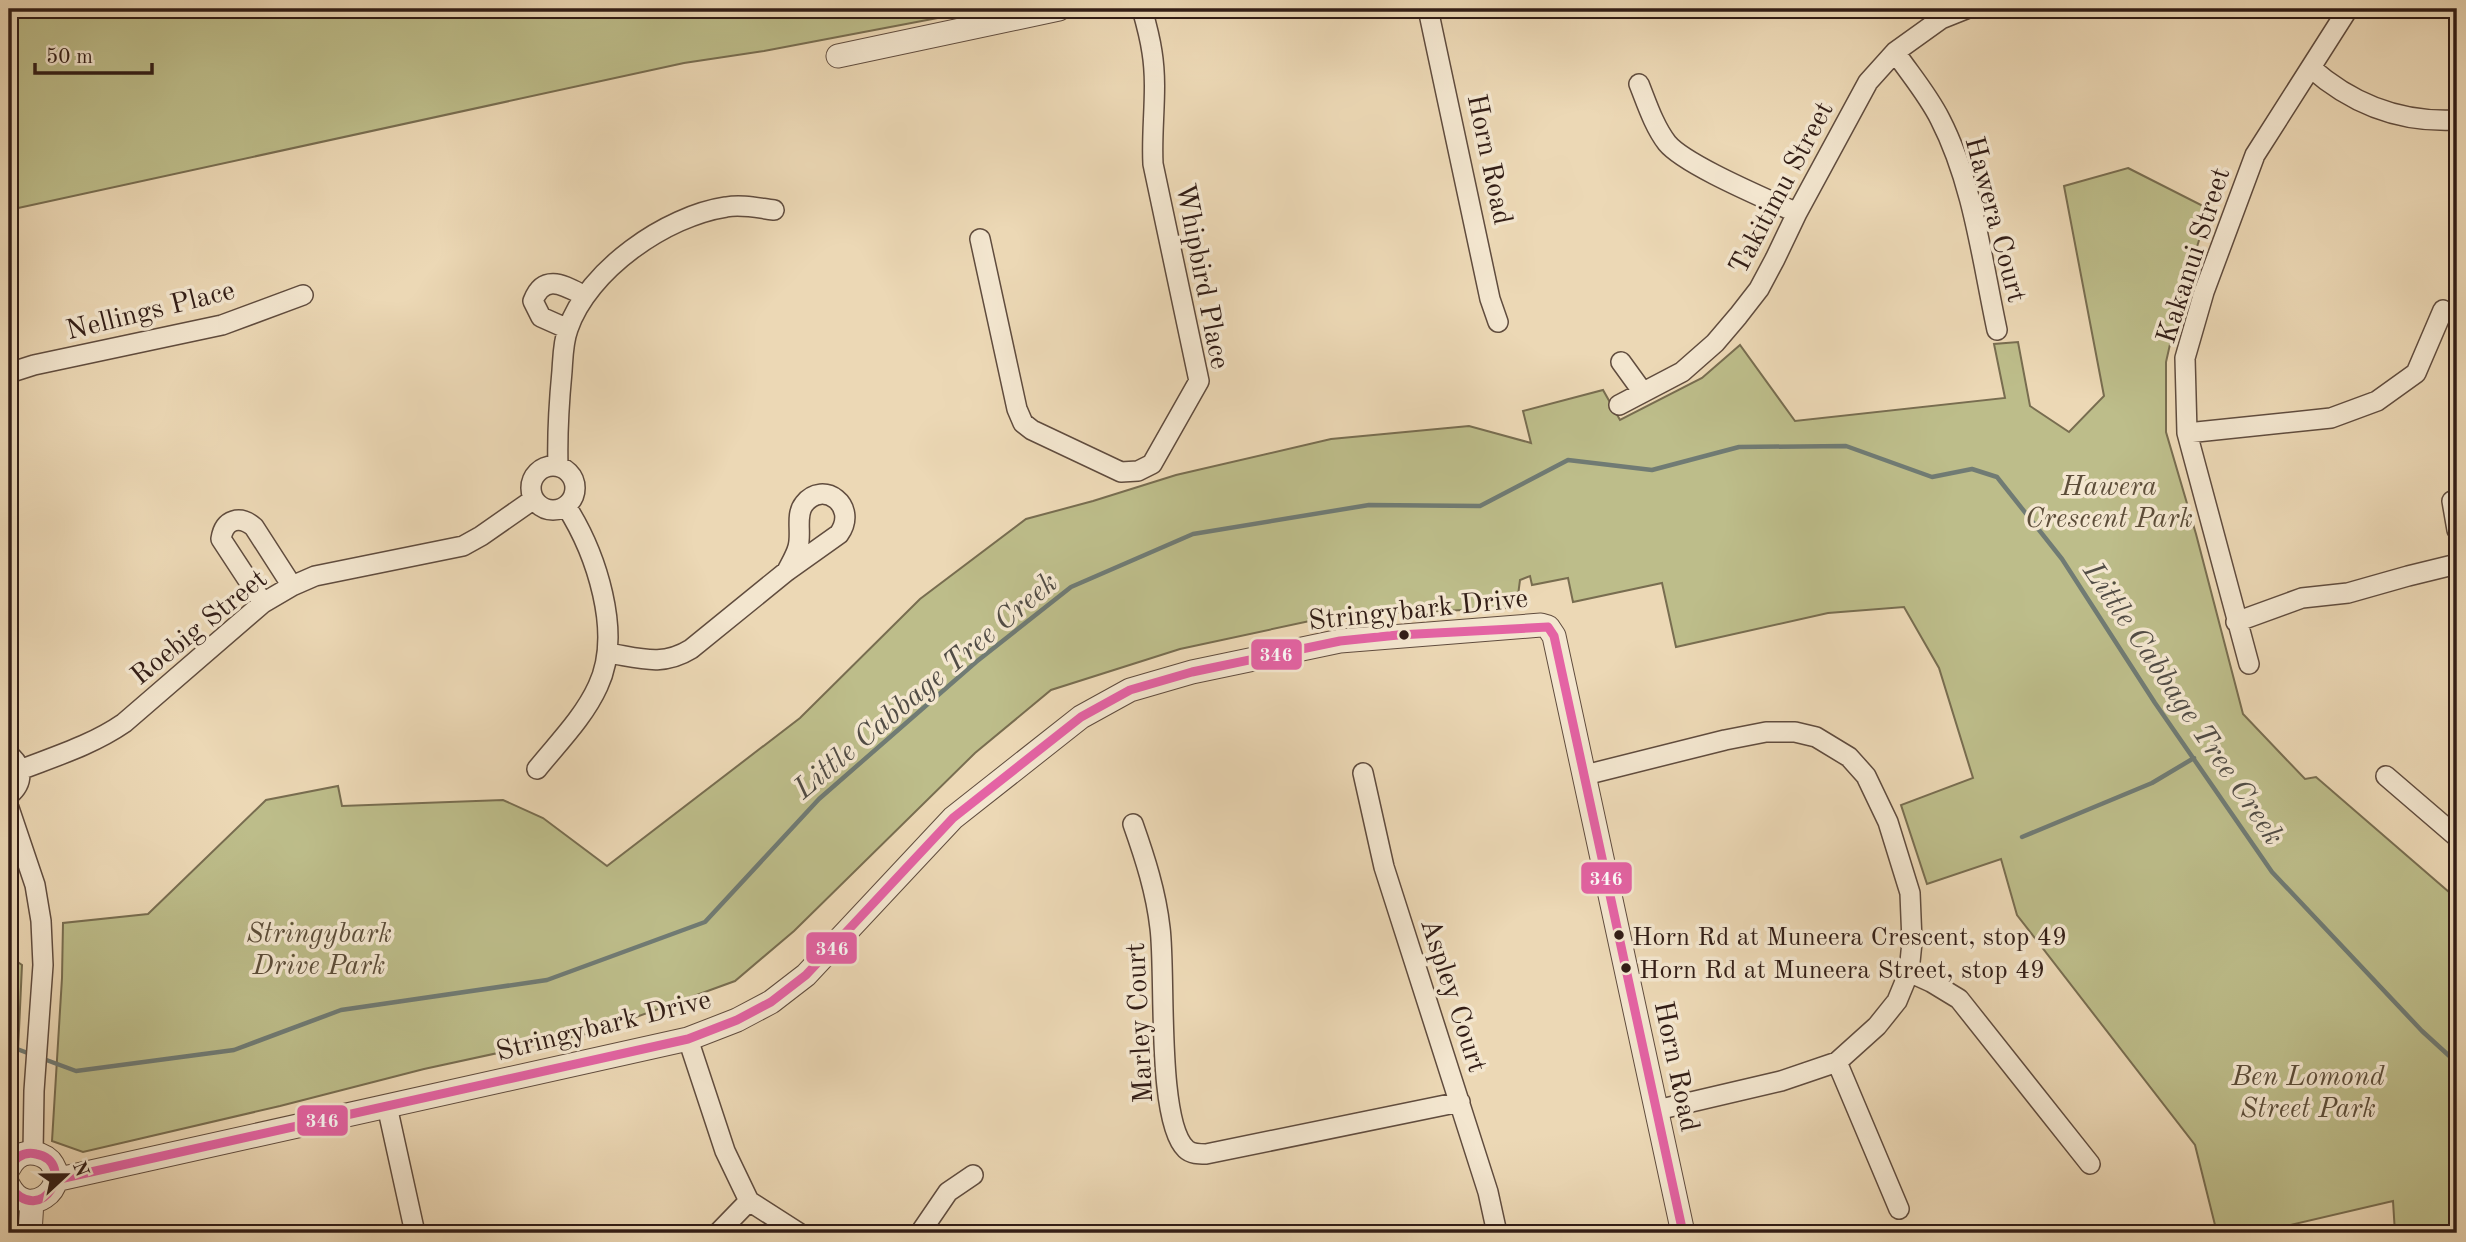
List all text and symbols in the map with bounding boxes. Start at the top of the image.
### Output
scale bar [35,32,152,76]
text: 50 m [46,47,93,68]
street label: Horn Road [1461,92,1516,227]
street label: Takitimu Street [1725,97,1840,279]
street label: Hawera Court [1959,134,2030,306]
street label: Kakanui Street [2153,165,2236,347]
street label: Whipbird Place [1169,181,1233,372]
street label: Nellings Place [63,277,238,346]
park label: Hawera Crescent Park [2025,474,2193,534]
water label: Little Cabbage Tree Creek [2076,556,2288,851]
street label: Roebig Street [127,565,273,691]
water label: Little Cabbage Tree Creek [788,568,1064,806]
street label: Stringybark Drive [1307,586,1529,636]
unlabelled marker [1397,628,1411,642]
line badge: 346 [1250,638,1303,671]
text: 346 [1259,647,1293,666]
line badge: 346 [1580,861,1633,895]
text: 346 [1589,871,1623,890]
street label: Aspley Court [1414,915,1490,1076]
park label: Stringybark Drive Park [246,921,392,981]
place label: Horn Rd at Muneera Crescent, stop 49 [1632,925,2067,951]
marker: Horn Rd at Muneera Crescent, stop 49 [1612,928,1626,942]
line badge: 346 [805,931,858,965]
text: 346 [815,941,849,960]
street label: Marley Court [1123,942,1159,1104]
place label: Horn Rd at Muneera Street, stop 49 [1639,958,2045,984]
marker: Horn Rd at Muneera Street, stop 49 [1619,961,1633,975]
street label: Stringybark Drive [493,987,714,1067]
street label: Horn Road [1648,999,1703,1134]
park label: Ben Lomond Street Park [2231,1064,2385,1124]
line badge: 346 [296,1104,349,1137]
text: 346 [305,1113,339,1132]
north arrow [32,1140,102,1210]
text: N [68,1159,91,1180]

